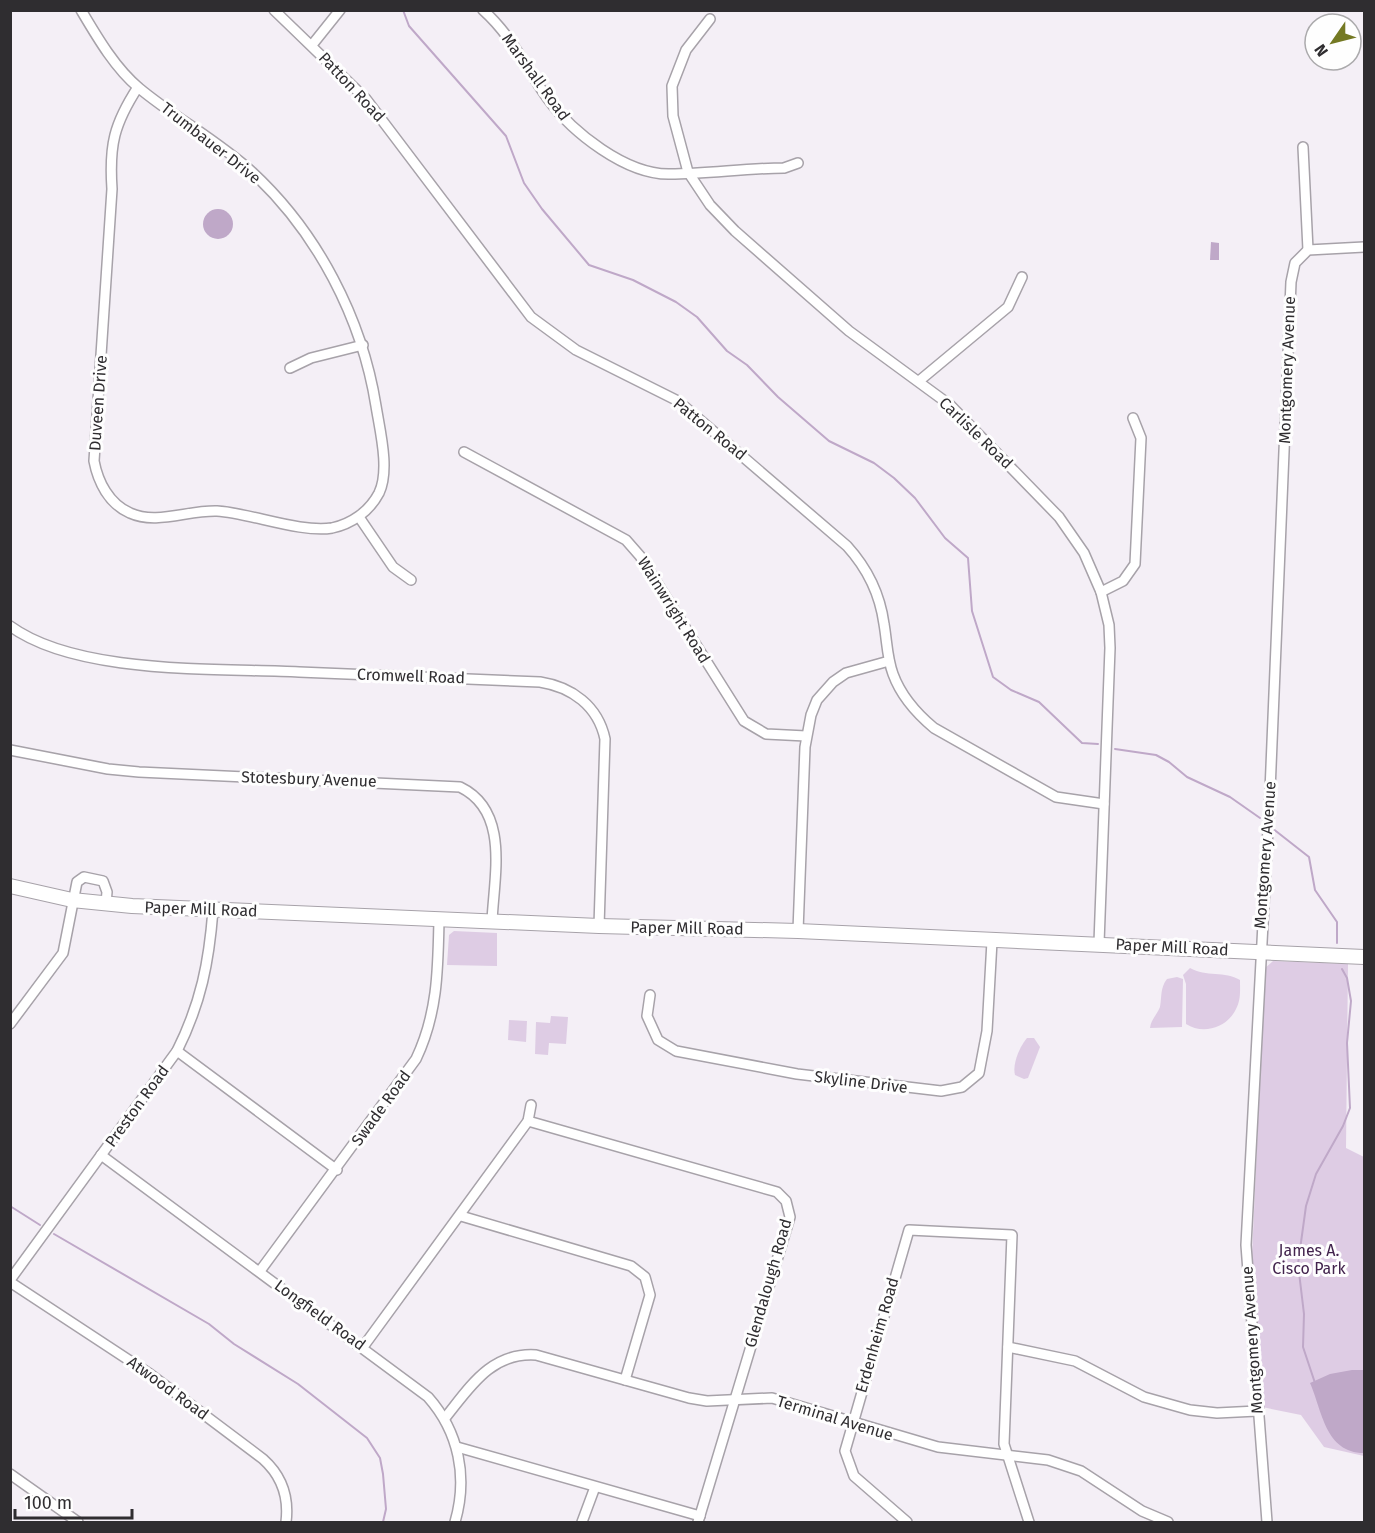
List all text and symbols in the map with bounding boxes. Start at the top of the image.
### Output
north arrow [1303,12,1363,72]
street label: Marshall Road [498,30,574,124]
text: N [1310,41,1332,60]
street label: Patton Road [315,48,389,126]
street label: Trumbauer Drive [157,98,265,188]
street label: Montgomery Avenue [1275,296,1299,444]
street label: Duveen Drive [85,354,111,452]
street label: Carlisle Road [935,393,1017,473]
street label: Patton Road [670,394,750,464]
street label: Wainwright Road [634,553,714,667]
street label: Cromwell Road [357,665,465,687]
street label: Stotesbury Avenue [241,767,377,791]
street label: Montgomery Avenue [1250,781,1280,929]
street label: Paper Mill Road [144,898,258,920]
street label: Paper Mill Road [630,918,744,938]
street label: Paper Mill Road [1115,935,1229,959]
street label: Preston Road [101,1061,173,1151]
street label: Swade Road [347,1067,415,1149]
street label: Skyline Drive [813,1067,909,1097]
street label: Glendalough Road [741,1216,795,1350]
park label: James A. Cisco Park [1272,1241,1346,1278]
street label: Montgomery Avenue [1237,1266,1267,1414]
street label: Erdenheim Road [851,1275,903,1395]
street label: Longfield Road [271,1276,369,1354]
street label: Atwood Road [124,1352,212,1424]
street label: Terminal Avenue [775,1391,895,1445]
scale bar [15,1482,132,1520]
text: 100 m [24,1492,72,1514]

